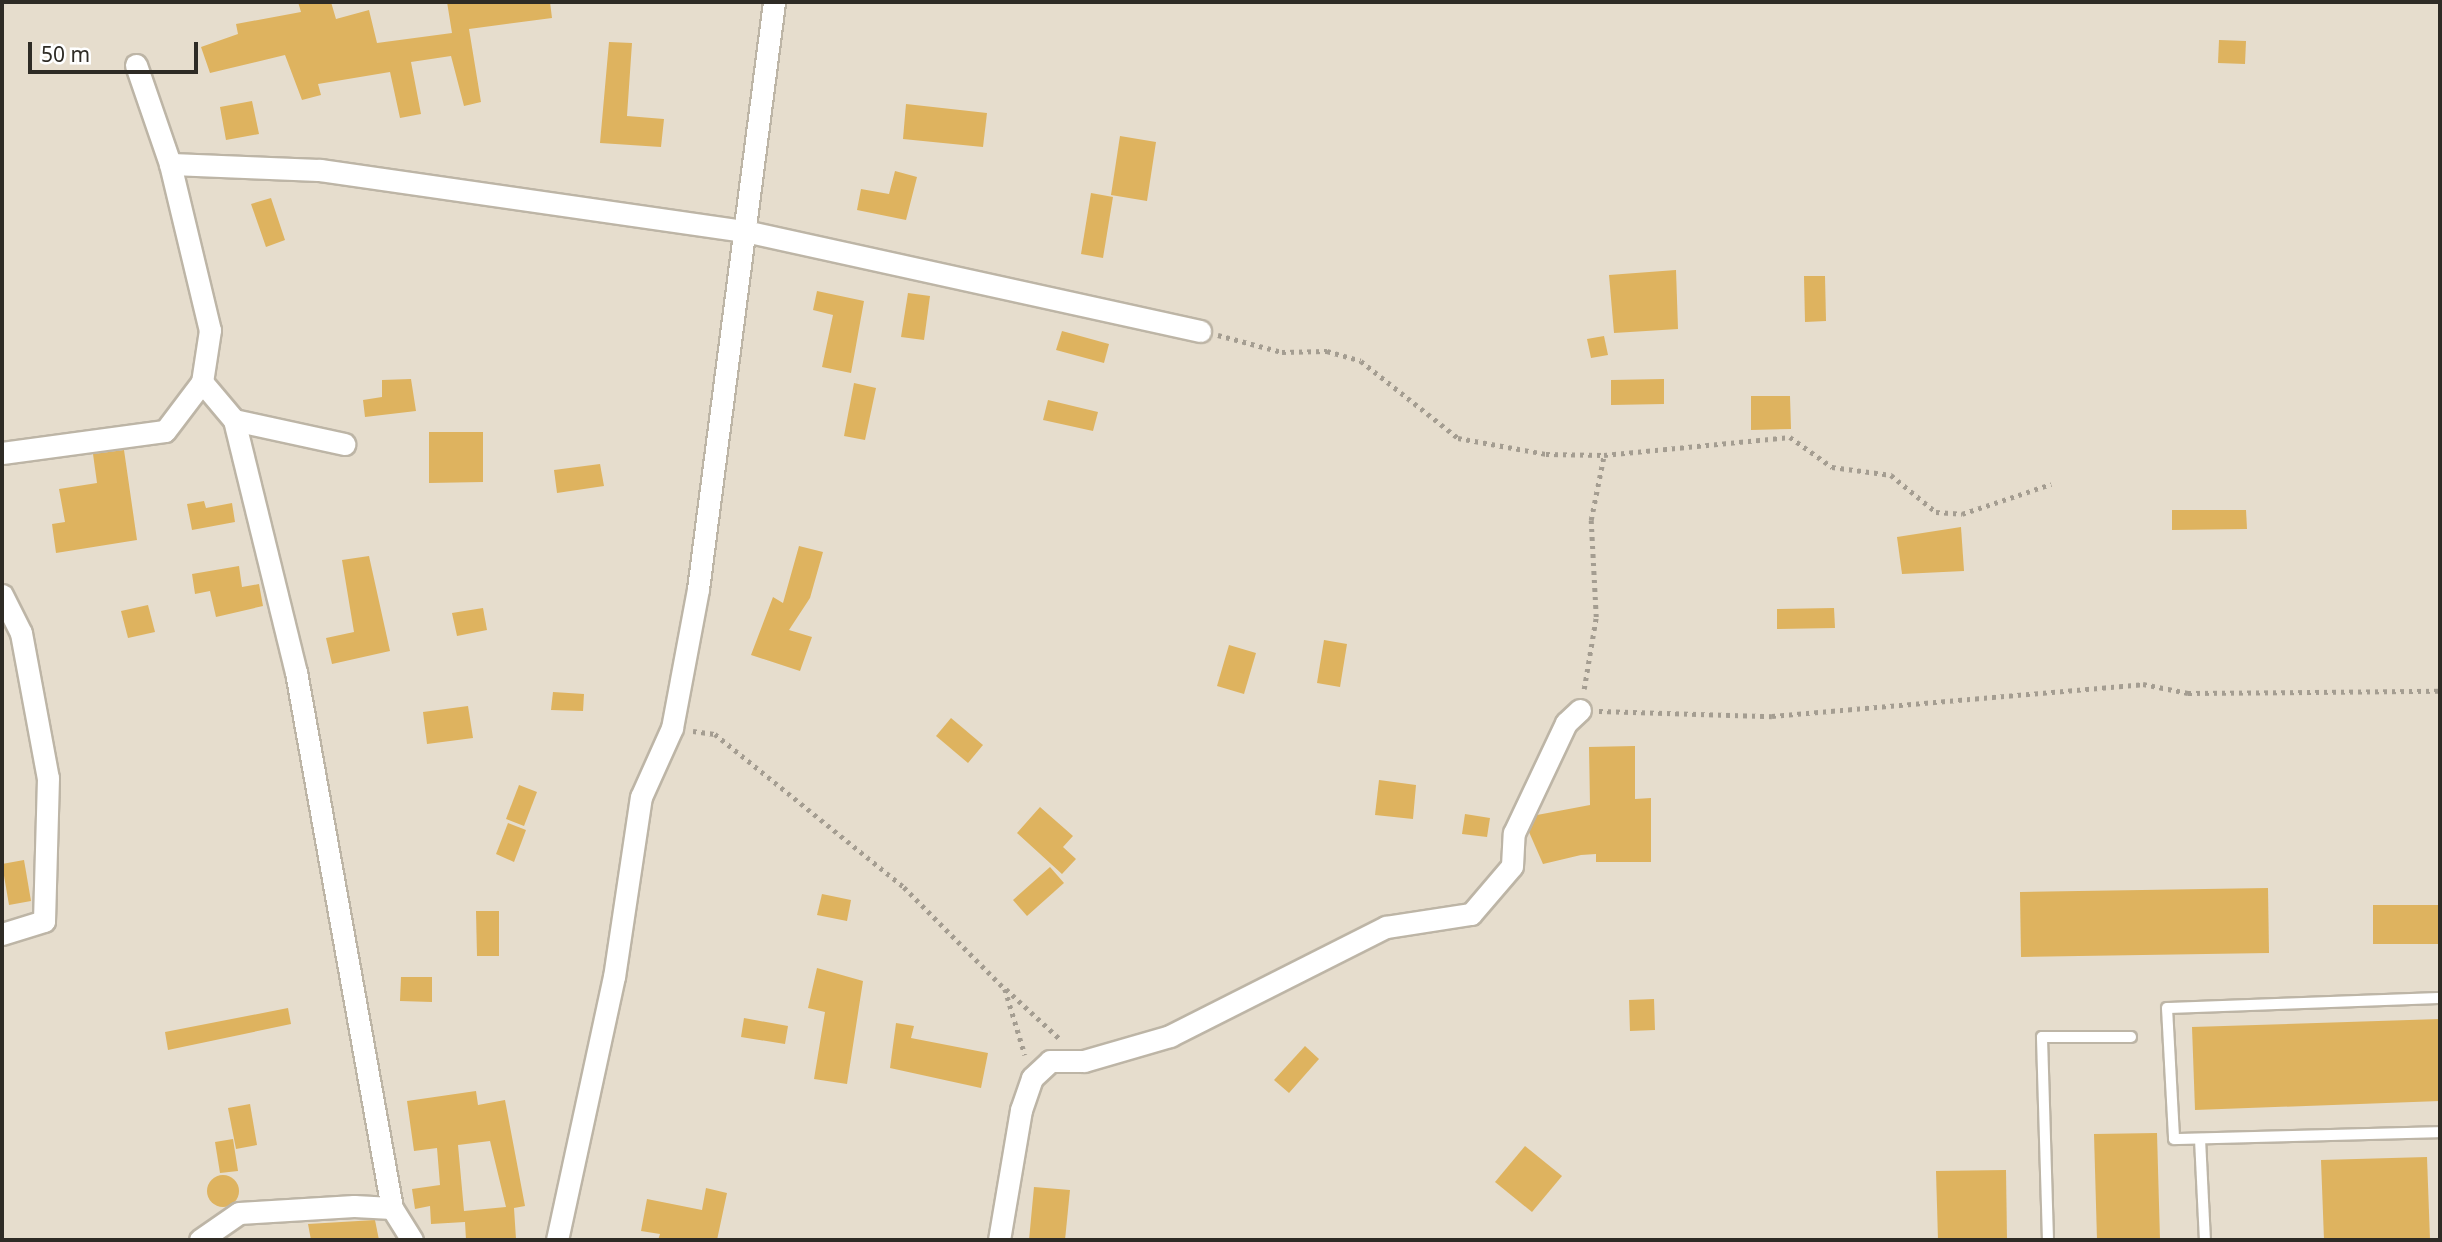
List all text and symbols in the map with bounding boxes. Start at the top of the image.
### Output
scale bar [32,28,201,72]
text: 50 m [41,40,90,68]

